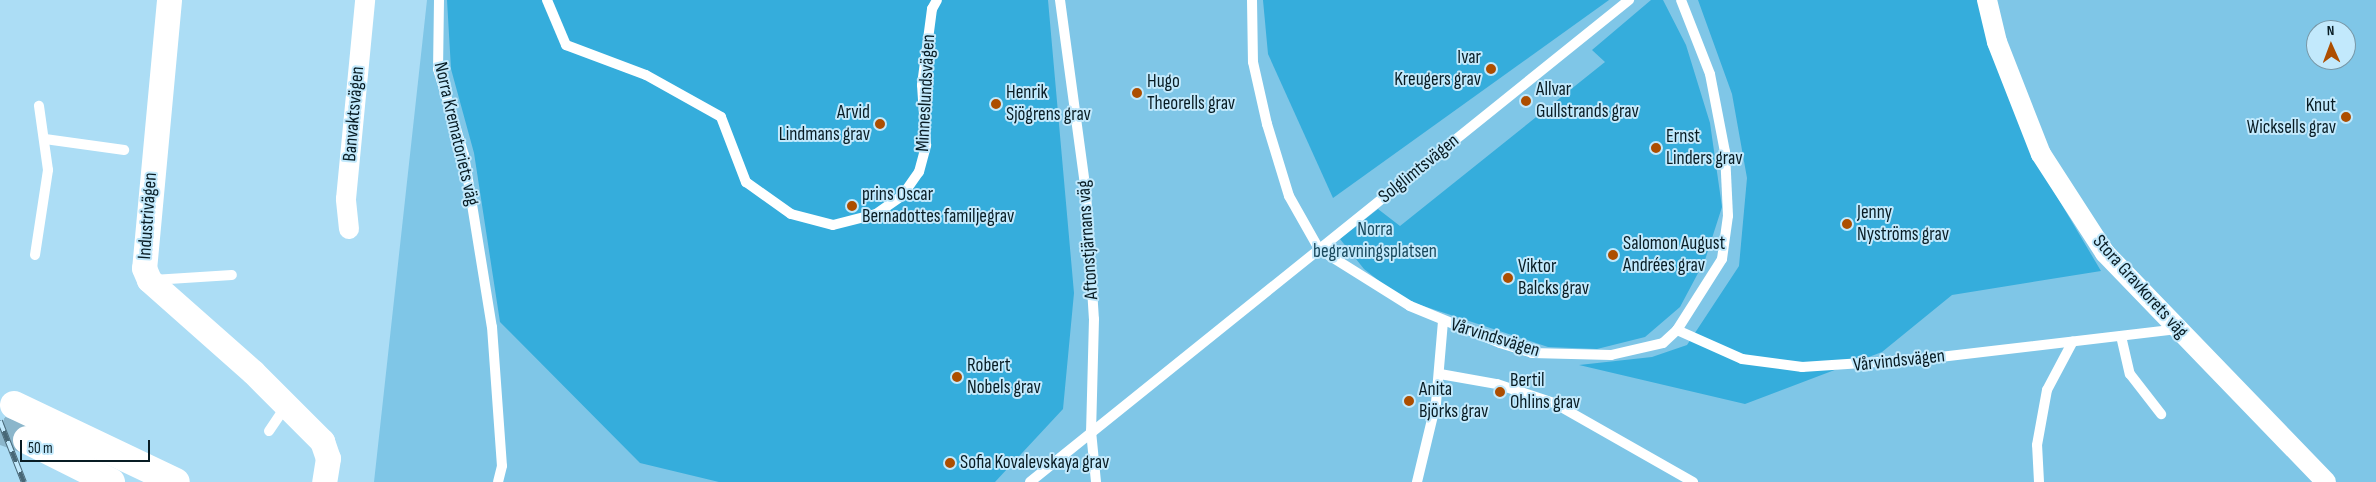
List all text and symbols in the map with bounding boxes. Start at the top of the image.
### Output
north arrow [2306,20,2356,70]
text: N [2326,22,2335,39]
street label: Minneslundsvägen [912,34,940,152]
place label: Ivar Kreugers grav [1394,47,1481,91]
street label: Norra Krematoriets väg [428,60,484,208]
marker: Ivar Kreugers grav [1485,63,1497,75]
street label: Banvaktsvägen [338,65,370,163]
place label: Hugo Theorells grav [1147,71,1235,115]
place label: Allvar Gullstrands grav [1536,79,1639,123]
place label: Henrik Sjögrens grav [1006,82,1091,126]
marker: Hugo Theorells grav [1131,87,1143,99]
marker: Allvar Gullstrands grav [1520,95,1532,107]
place label: Knut Wicksells grav [2247,95,2336,139]
marker: Henrik Sjögrens grav [990,98,1002,110]
place label: Arvid Lindmans grav [779,102,870,146]
marker: Knut Wicksells grav [2340,111,2352,123]
marker: Arvid Lindmans grav [874,118,886,130]
place label: Ernst Linders grav [1666,126,1743,170]
street label: Solglimtsvägen [1374,130,1464,208]
marker: Ernst Linders grav [1650,142,1662,154]
street label: Industrivägen [134,172,162,260]
street label: Aftonstjärnans väg [1072,180,1104,300]
place label: prins Oscar Bernadottes familjegrav [862,184,1014,228]
marker: prins Oscar Bernadottes familjegrav [846,200,858,212]
place label: Jenny Nyströms grav [1857,202,1949,246]
marker: Jenny Nyströms grav [1841,218,1853,230]
park label: Norra begravningsplatsen [1313,219,1437,263]
street label: Stora Gravkorets väg [2088,231,2192,343]
place label: Salomon August Andrées grav [1623,233,1725,277]
marker: Salomon August Andrées grav [1607,249,1619,261]
place label: Viktor Balcks grav [1518,256,1589,300]
marker: Viktor Balcks grav [1502,272,1514,284]
street label: Vårvindsvägen [1448,314,1542,362]
street label: Vårvindsvägen [1852,345,1946,377]
place label: Robert Nobels grav [967,355,1041,399]
place label: Bertil Ohlins grav [1510,370,1580,414]
marker: Robert Nobels grav [951,371,963,383]
place label: Anita Björks grav [1419,379,1488,423]
marker: Bertil Ohlins grav [1494,386,1506,398]
marker: Anita Björks grav [1403,395,1415,407]
scale bar [22,430,152,462]
text: 50 m [28,439,53,458]
place label: Sofia Kovalevskaya grav [960,452,1109,474]
marker: Sofia Kovalevskaya grav [944,457,956,469]

